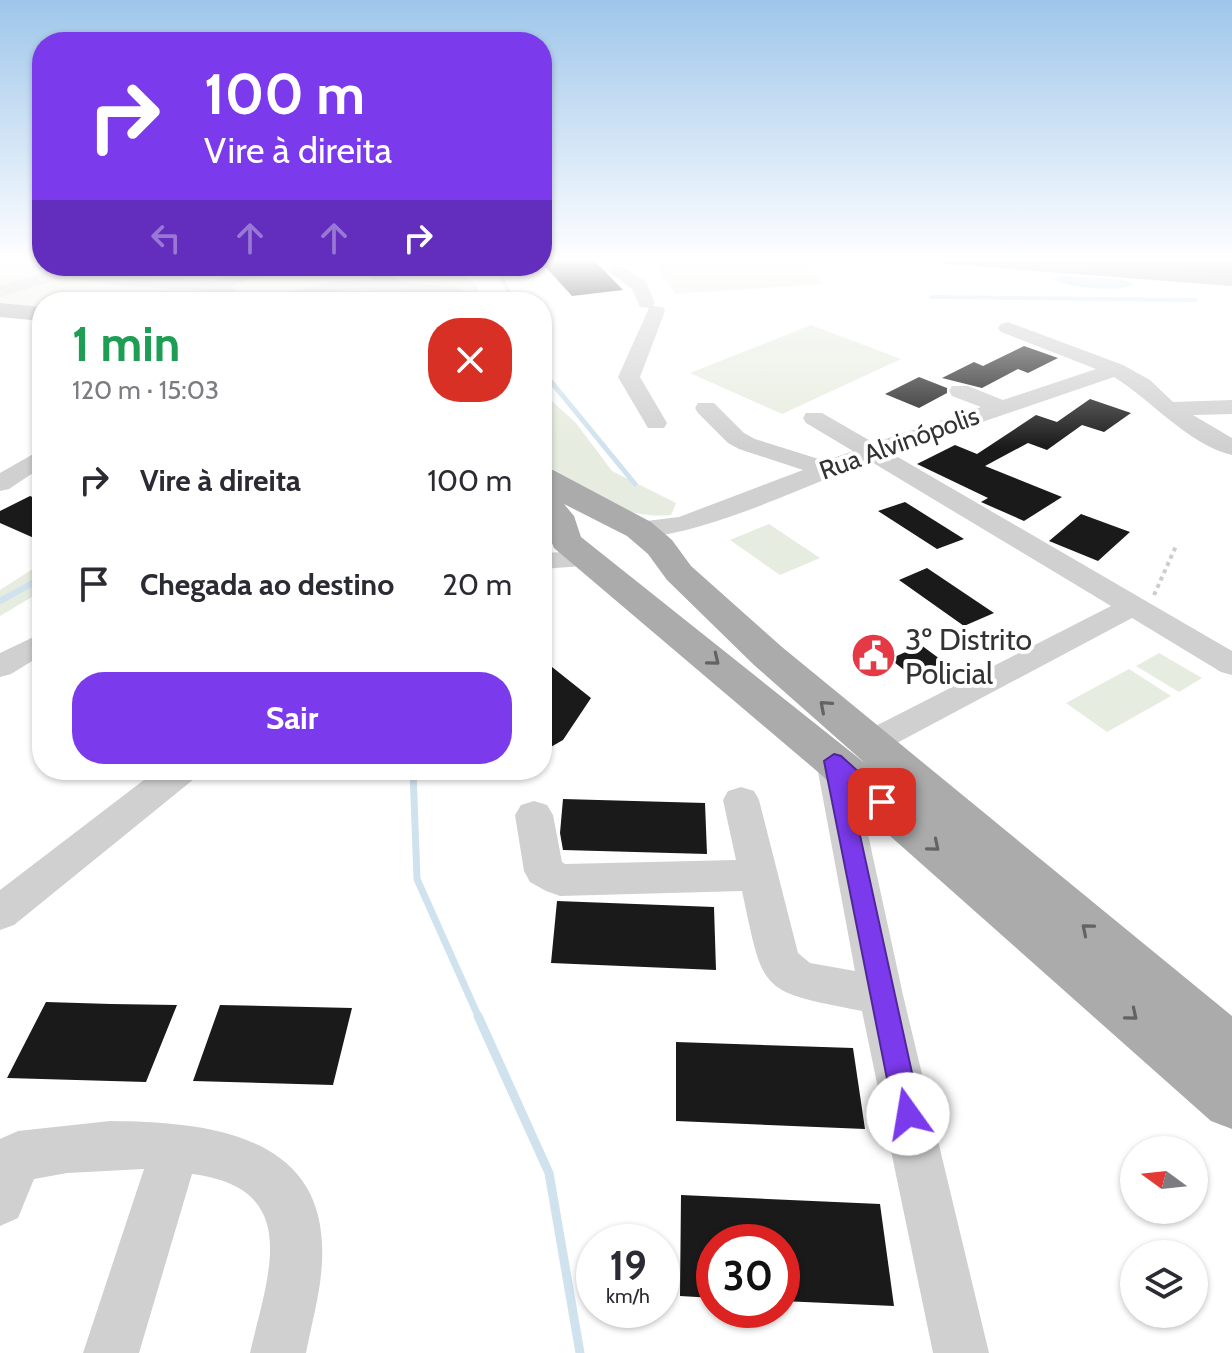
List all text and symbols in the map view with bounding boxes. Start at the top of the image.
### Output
text: 100 m [204,60,365,128]
icon: right [72,64,176,168]
text: Vire à direita [204,128,392,172]
icon: left [144,216,188,260]
icon: ahead [228,216,272,260]
icon: ahead [312,216,356,260]
icon: right [396,216,440,260]
text: 1 min [72,315,180,373]
button: close [428,318,512,402]
text: 120 m · 15:03 [72,374,219,406]
street label: Rua Alvinópolis [815,399,983,487]
icon: right [72,458,116,502]
text: Vire à direita [140,462,301,499]
text: 100 m [427,462,512,499]
icon: arrive [72,562,116,606]
text: Chegada ao destino [140,566,394,603]
text: 20 m [442,566,512,603]
place label: 3º Distrito Policial [905,621,1032,692]
public building icon: 3º Distrito Policial [850,632,898,680]
one-way arrow [705,650,719,665]
button: Sair [72,672,512,764]
one-way arrow [819,701,834,716]
pin [848,768,916,836]
icon: arrive [860,780,904,824]
one-way arrow [925,836,939,851]
one-way arrow [1081,924,1096,939]
one-way arrow [1123,1005,1137,1019]
position arrow [866,1072,950,1156]
north arrow [1120,1136,1208,1224]
map controls [1120,1136,1208,1328]
speed limit sign: 30 [696,1224,800,1328]
button: layers [1120,1240,1208,1328]
text: 19 [609,1241,647,1290]
text: km/h [606,1284,650,1308]

